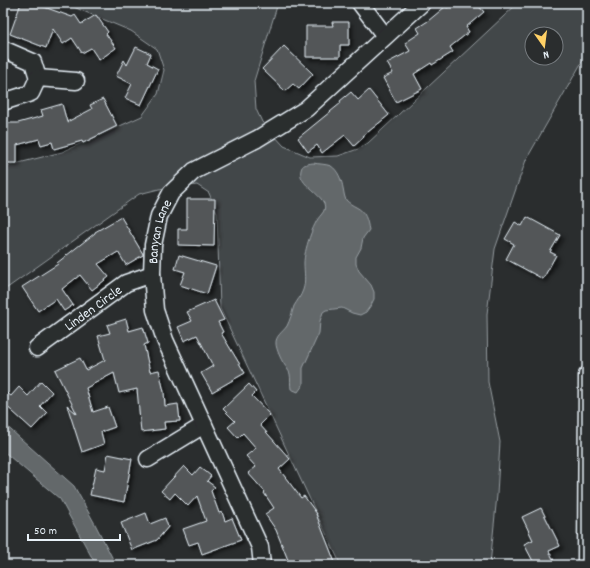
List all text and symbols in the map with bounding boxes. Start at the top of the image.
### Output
north arrow [524,26,564,66]
text: N [541,45,551,62]
street label: Banyan Lane [144,196,178,264]
street label: Linden Circle [61,281,127,337]
scale bar [28,516,120,542]
text: 50 m [34,523,57,540]

